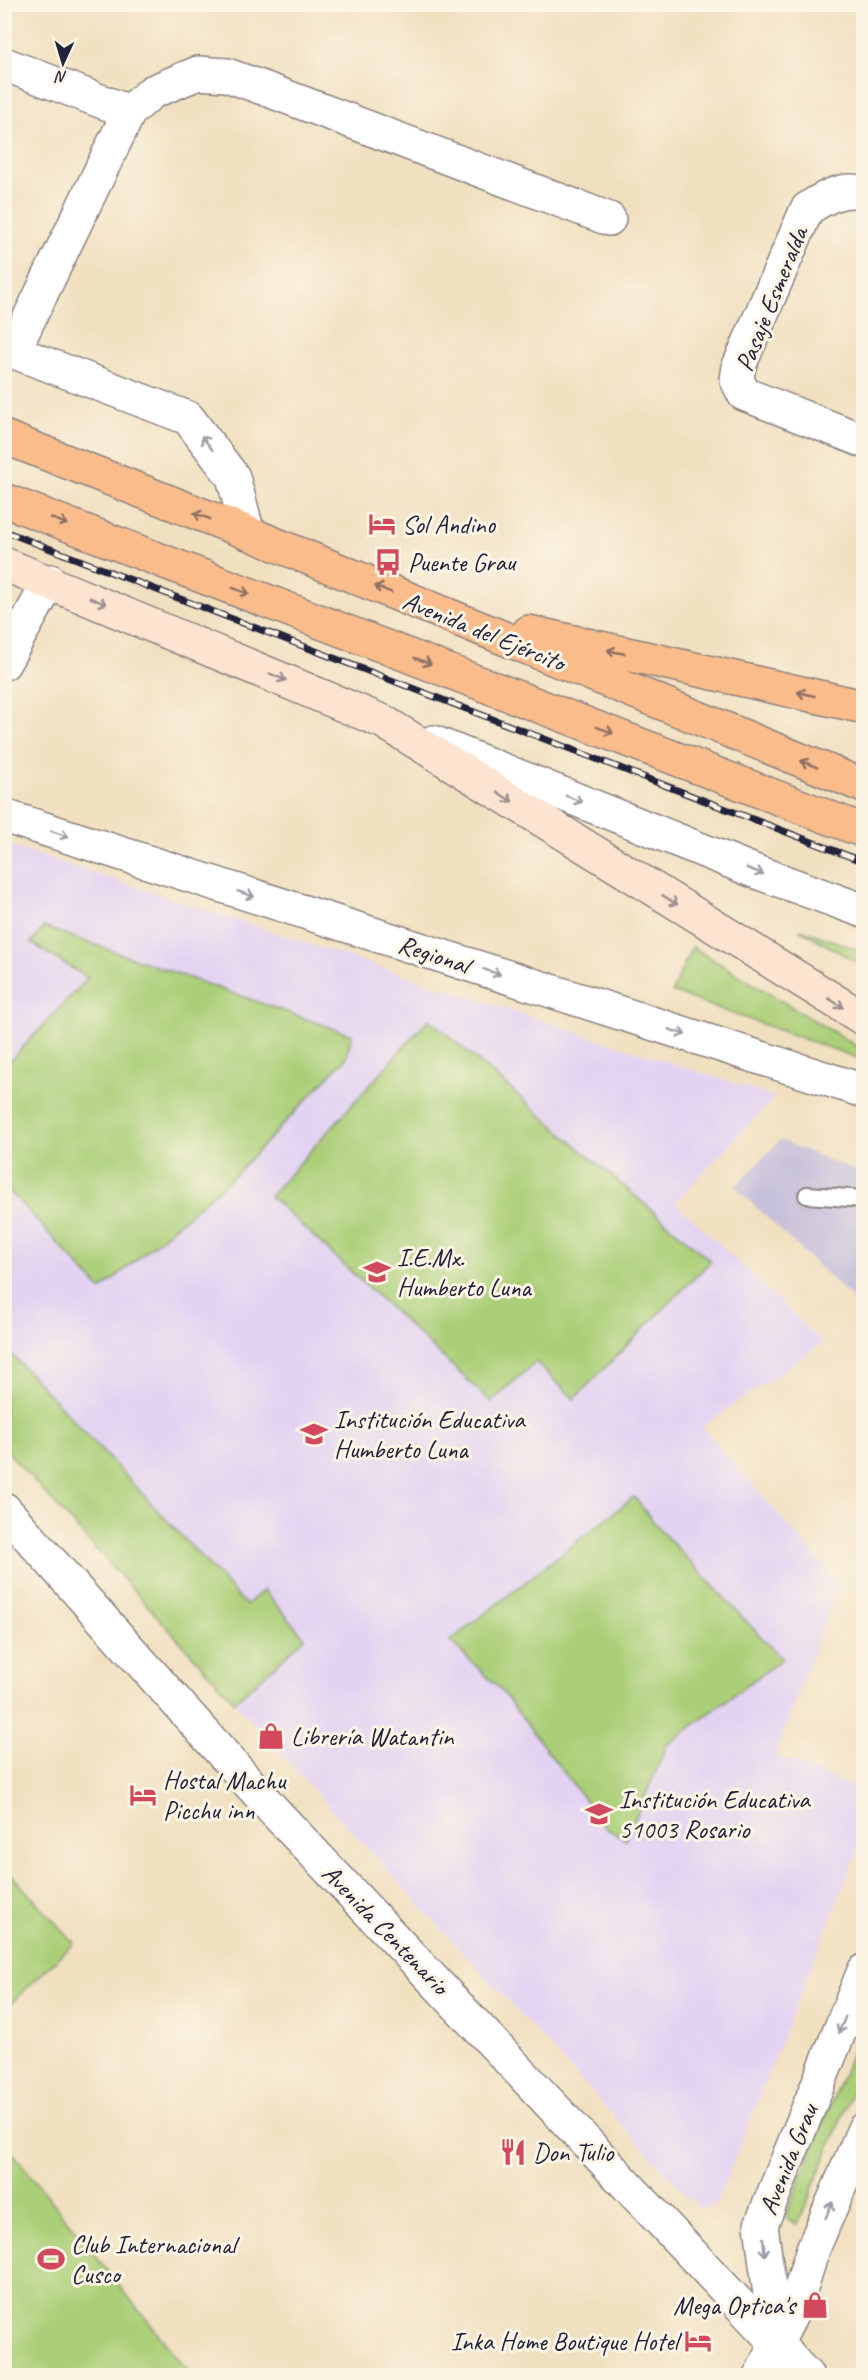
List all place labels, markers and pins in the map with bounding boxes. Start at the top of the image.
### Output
place label: Sol Andino [402,508,497,541]
hotel icon: Sol Andino [367,509,397,539]
place label: Puente Grau [408,546,518,579]
bus stop icon: Puente Grau [373,547,403,577]
place label: I.E.Mx. Humberto Luna [397,1241,532,1304]
school or university icon: I.E.Mx. Humberto Luna [362,1257,392,1287]
place label: Institución Educativa Humberto Luna [334,1403,526,1466]
school or university icon: Institución Educativa Humberto Luna [299,1419,329,1449]
place label: Librería Watantin [291,1720,455,1753]
shop icon: Librería Watantin [256,1721,286,1751]
place label: Hostal Machu Picchu inn [163,1764,287,1827]
hotel icon: Hostal Machu Picchu inn [128,1780,158,1810]
place label: Institución Educativa 51003 Rosario [619,1783,811,1846]
school or university icon: Institución Educativa 51003 Rosario [584,1799,614,1829]
place label: Don Tulio [533,2136,615,2169]
restaurant icon: Don Tulio [498,2137,528,2167]
place label: Club Internacional Cusco [71,2228,241,2291]
sports icon: Club Internacional Cusco [36,2244,66,2274]
place label: Mega Optica's [673,2289,797,2322]
shop icon: Mega Optica's [800,2290,830,2320]
place label: Inka Home Boutique Hotel [451,2325,683,2358]
hotel icon: Inka Home Boutique Hotel [683,2326,713,2356]

